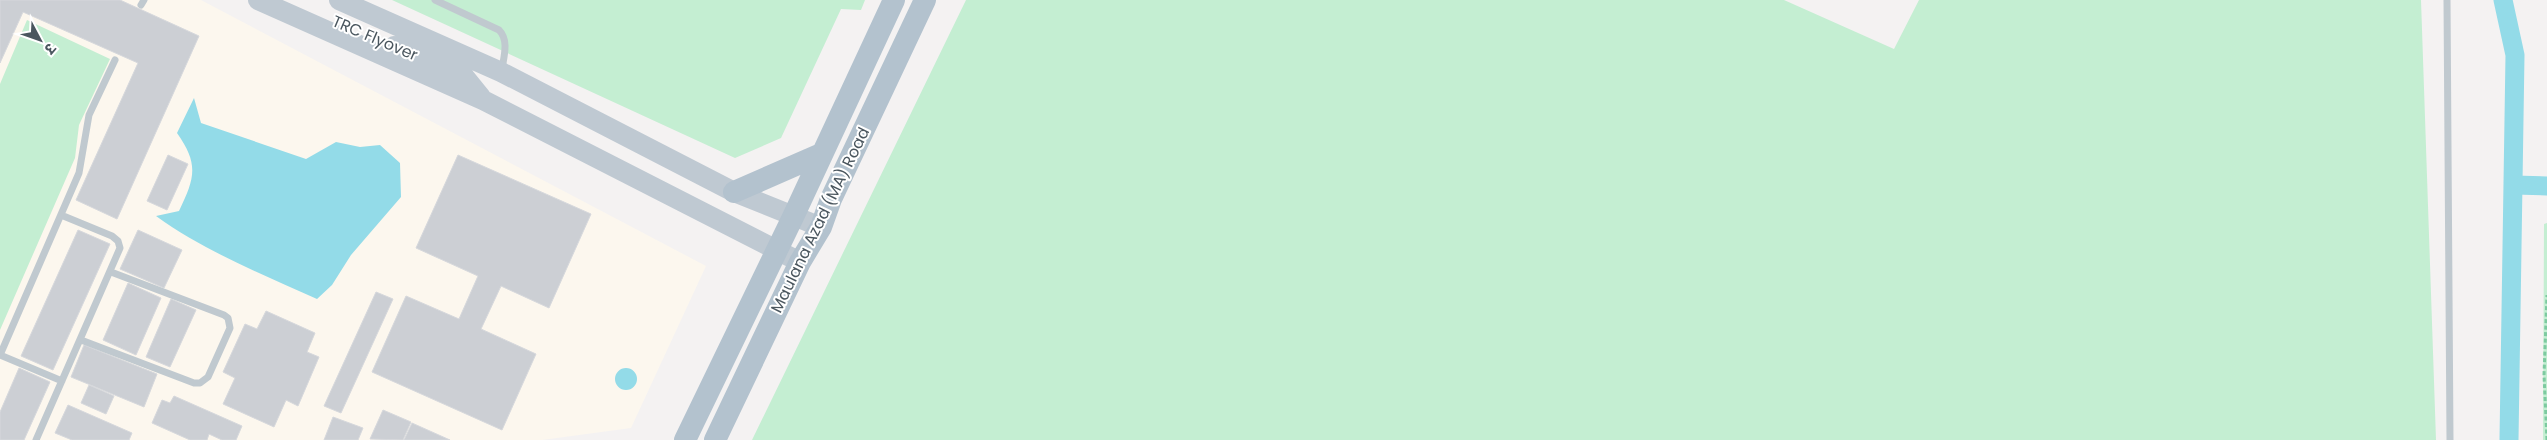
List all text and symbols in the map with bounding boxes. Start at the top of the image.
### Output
street label: TRC Flyover [329,10,421,66]
north arrow [15,15,65,65]
text: उ [39,38,61,59]
street label: Maulana Azad (MA) Road [765,123,875,317]

